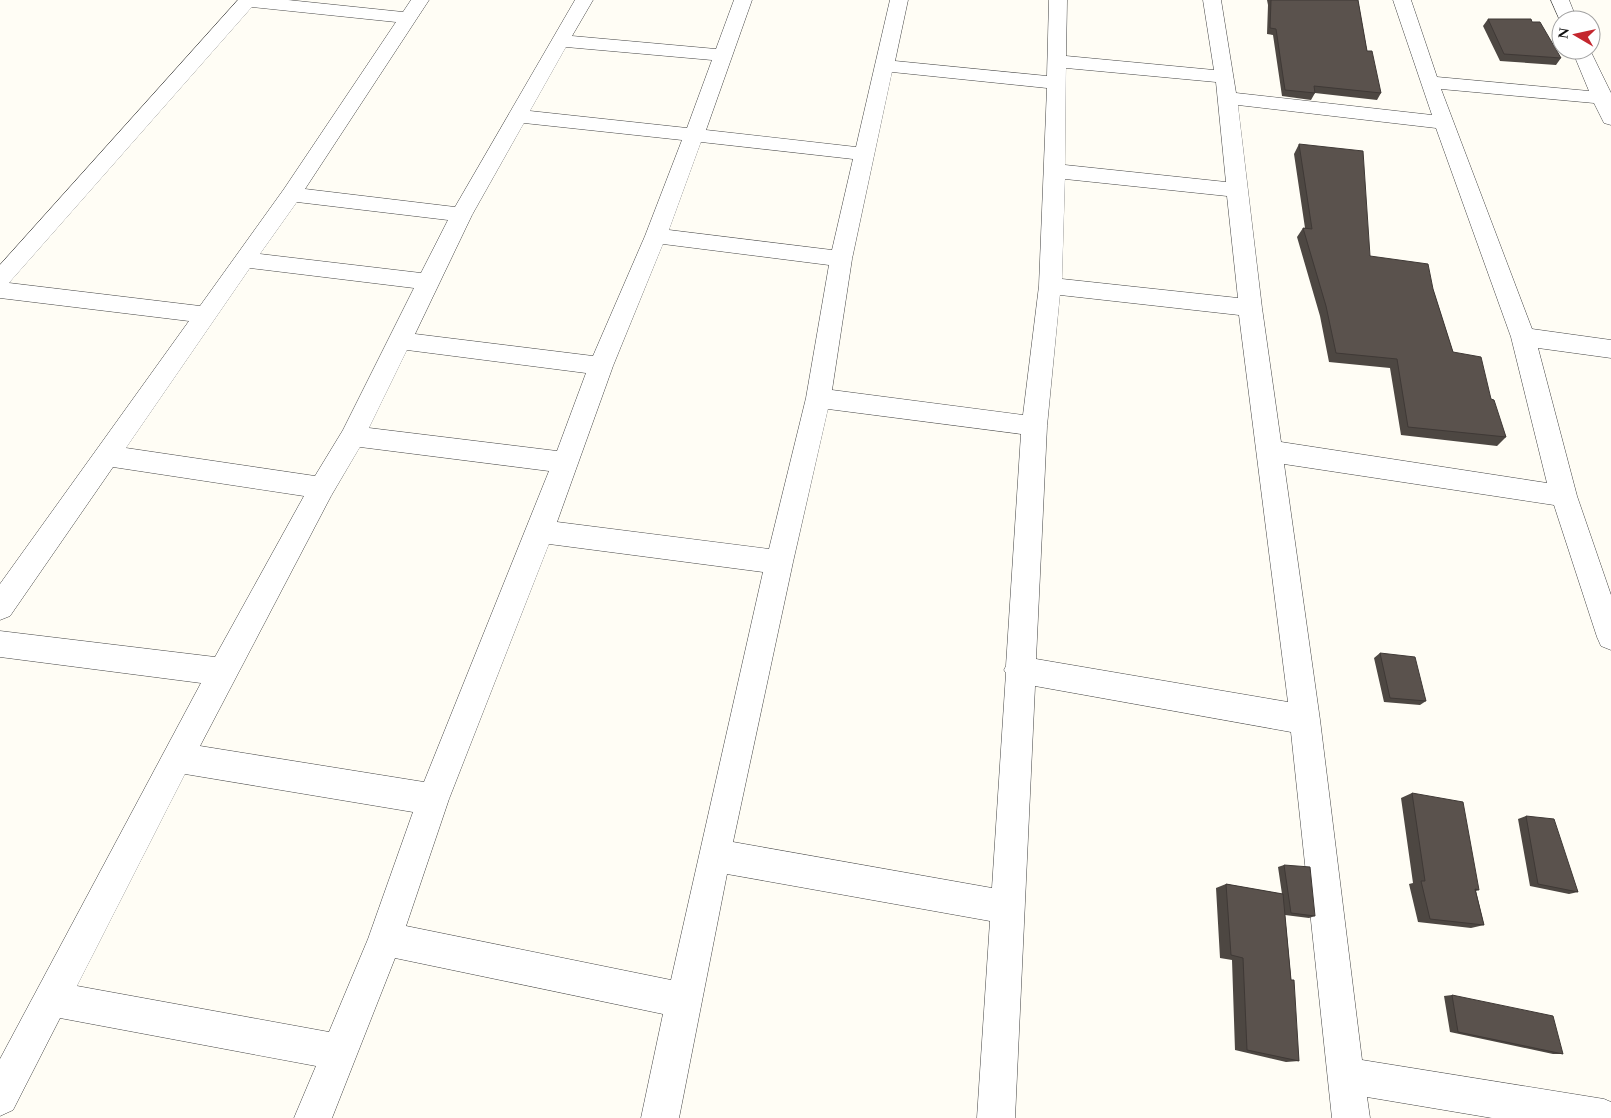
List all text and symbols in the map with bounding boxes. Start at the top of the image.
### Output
north arrow [1551,10,1601,60]
text: N [1552,26,1575,40]

